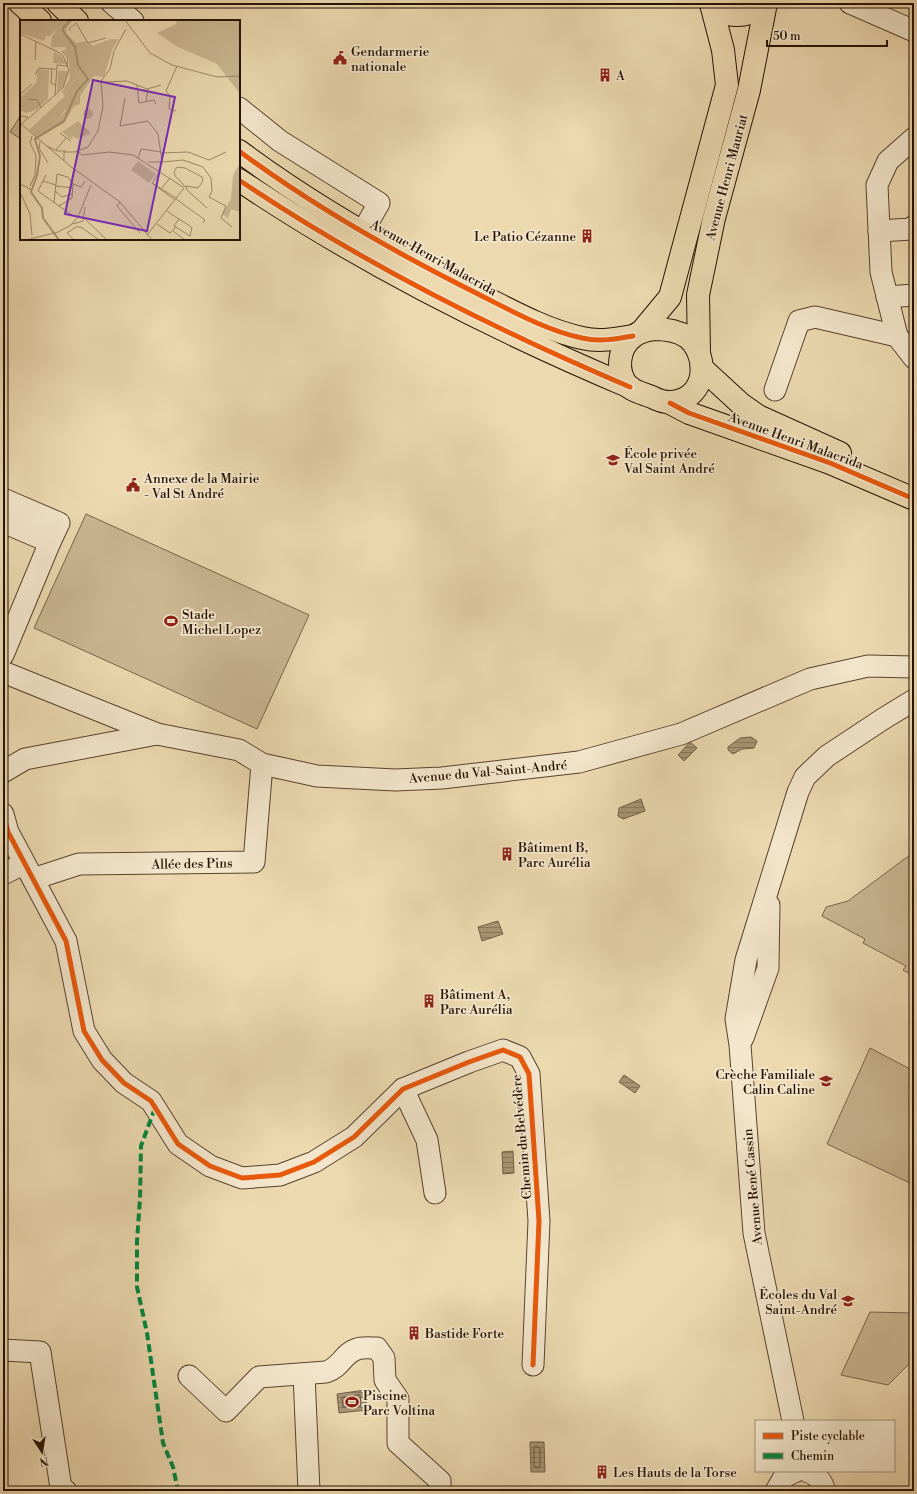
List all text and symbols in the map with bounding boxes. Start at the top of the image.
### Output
inset map [20,20,240,240]
scale bar [767,22,887,48]
text: 50 m [773,29,801,44]
place label: Gendarmerie nationale [351,44,430,75]
public building icon: Gendarmerie nationale [332,50,348,66]
building icon: A [597,67,613,83]
place label: A [615,68,626,84]
street label: Avenue Henri Mauriat [702,112,752,243]
street label: Avenue Henri Malacrida [367,216,500,300]
building icon: Le Patio Cézanne [579,228,595,244]
place label: Le Patio Cézanne [474,229,576,245]
street label: Avenue Henri Malacrida [725,409,866,473]
place label: École privée Val Saint André [623,445,715,477]
school or university icon: École privée Val Saint André [605,452,621,468]
place label: Annexe de la Mairie - Val St André [143,471,260,502]
public building icon: Annexe de la Mairie - Val St André [125,477,141,493]
place label: Stade Michel Lopez [182,607,261,638]
sports icon: Stade Michel Lopez [163,613,179,629]
street label: Avenue du Val-Saint-André [407,757,568,787]
place label: Bâtiment B, Parc Aurélia [517,840,591,871]
building icon: Bâtiment B, Parc Aurélia [499,846,515,862]
street label: Allée des Pins [150,855,233,873]
place label: Bâtiment A, Parc Aurélia [439,987,513,1018]
building icon: Bâtiment A, Parc Aurélia [421,993,437,1009]
place label: Crèche Familiale Calin Caline [715,1067,815,1098]
street label: Chemin du Belvédère [509,1073,535,1200]
school or university icon: Crèche Familiale Calin Caline [818,1073,834,1089]
street label: Avenue René Cassin [740,1128,766,1247]
place label: Écoles du Val Saint-André [759,1286,837,1318]
school or university icon: Écoles du Val Saint-André [840,1293,856,1309]
building icon: Bastide Forte [406,1325,422,1341]
place label: Bastide Forte [424,1326,504,1342]
place label: Piscine Parc Voltina [363,1388,435,1419]
sports icon: Piscine Parc Voltina [344,1394,360,1410]
legend [755,1420,895,1472]
text: Piste cyclable [791,1429,865,1444]
north arrow [22,1432,62,1472]
text: Chemin [791,1449,834,1464]
text: N [38,1453,50,1469]
building icon: Les Hauts de la Torse [594,1464,610,1480]
place label: Les Hauts de la Torse [613,1465,737,1481]

